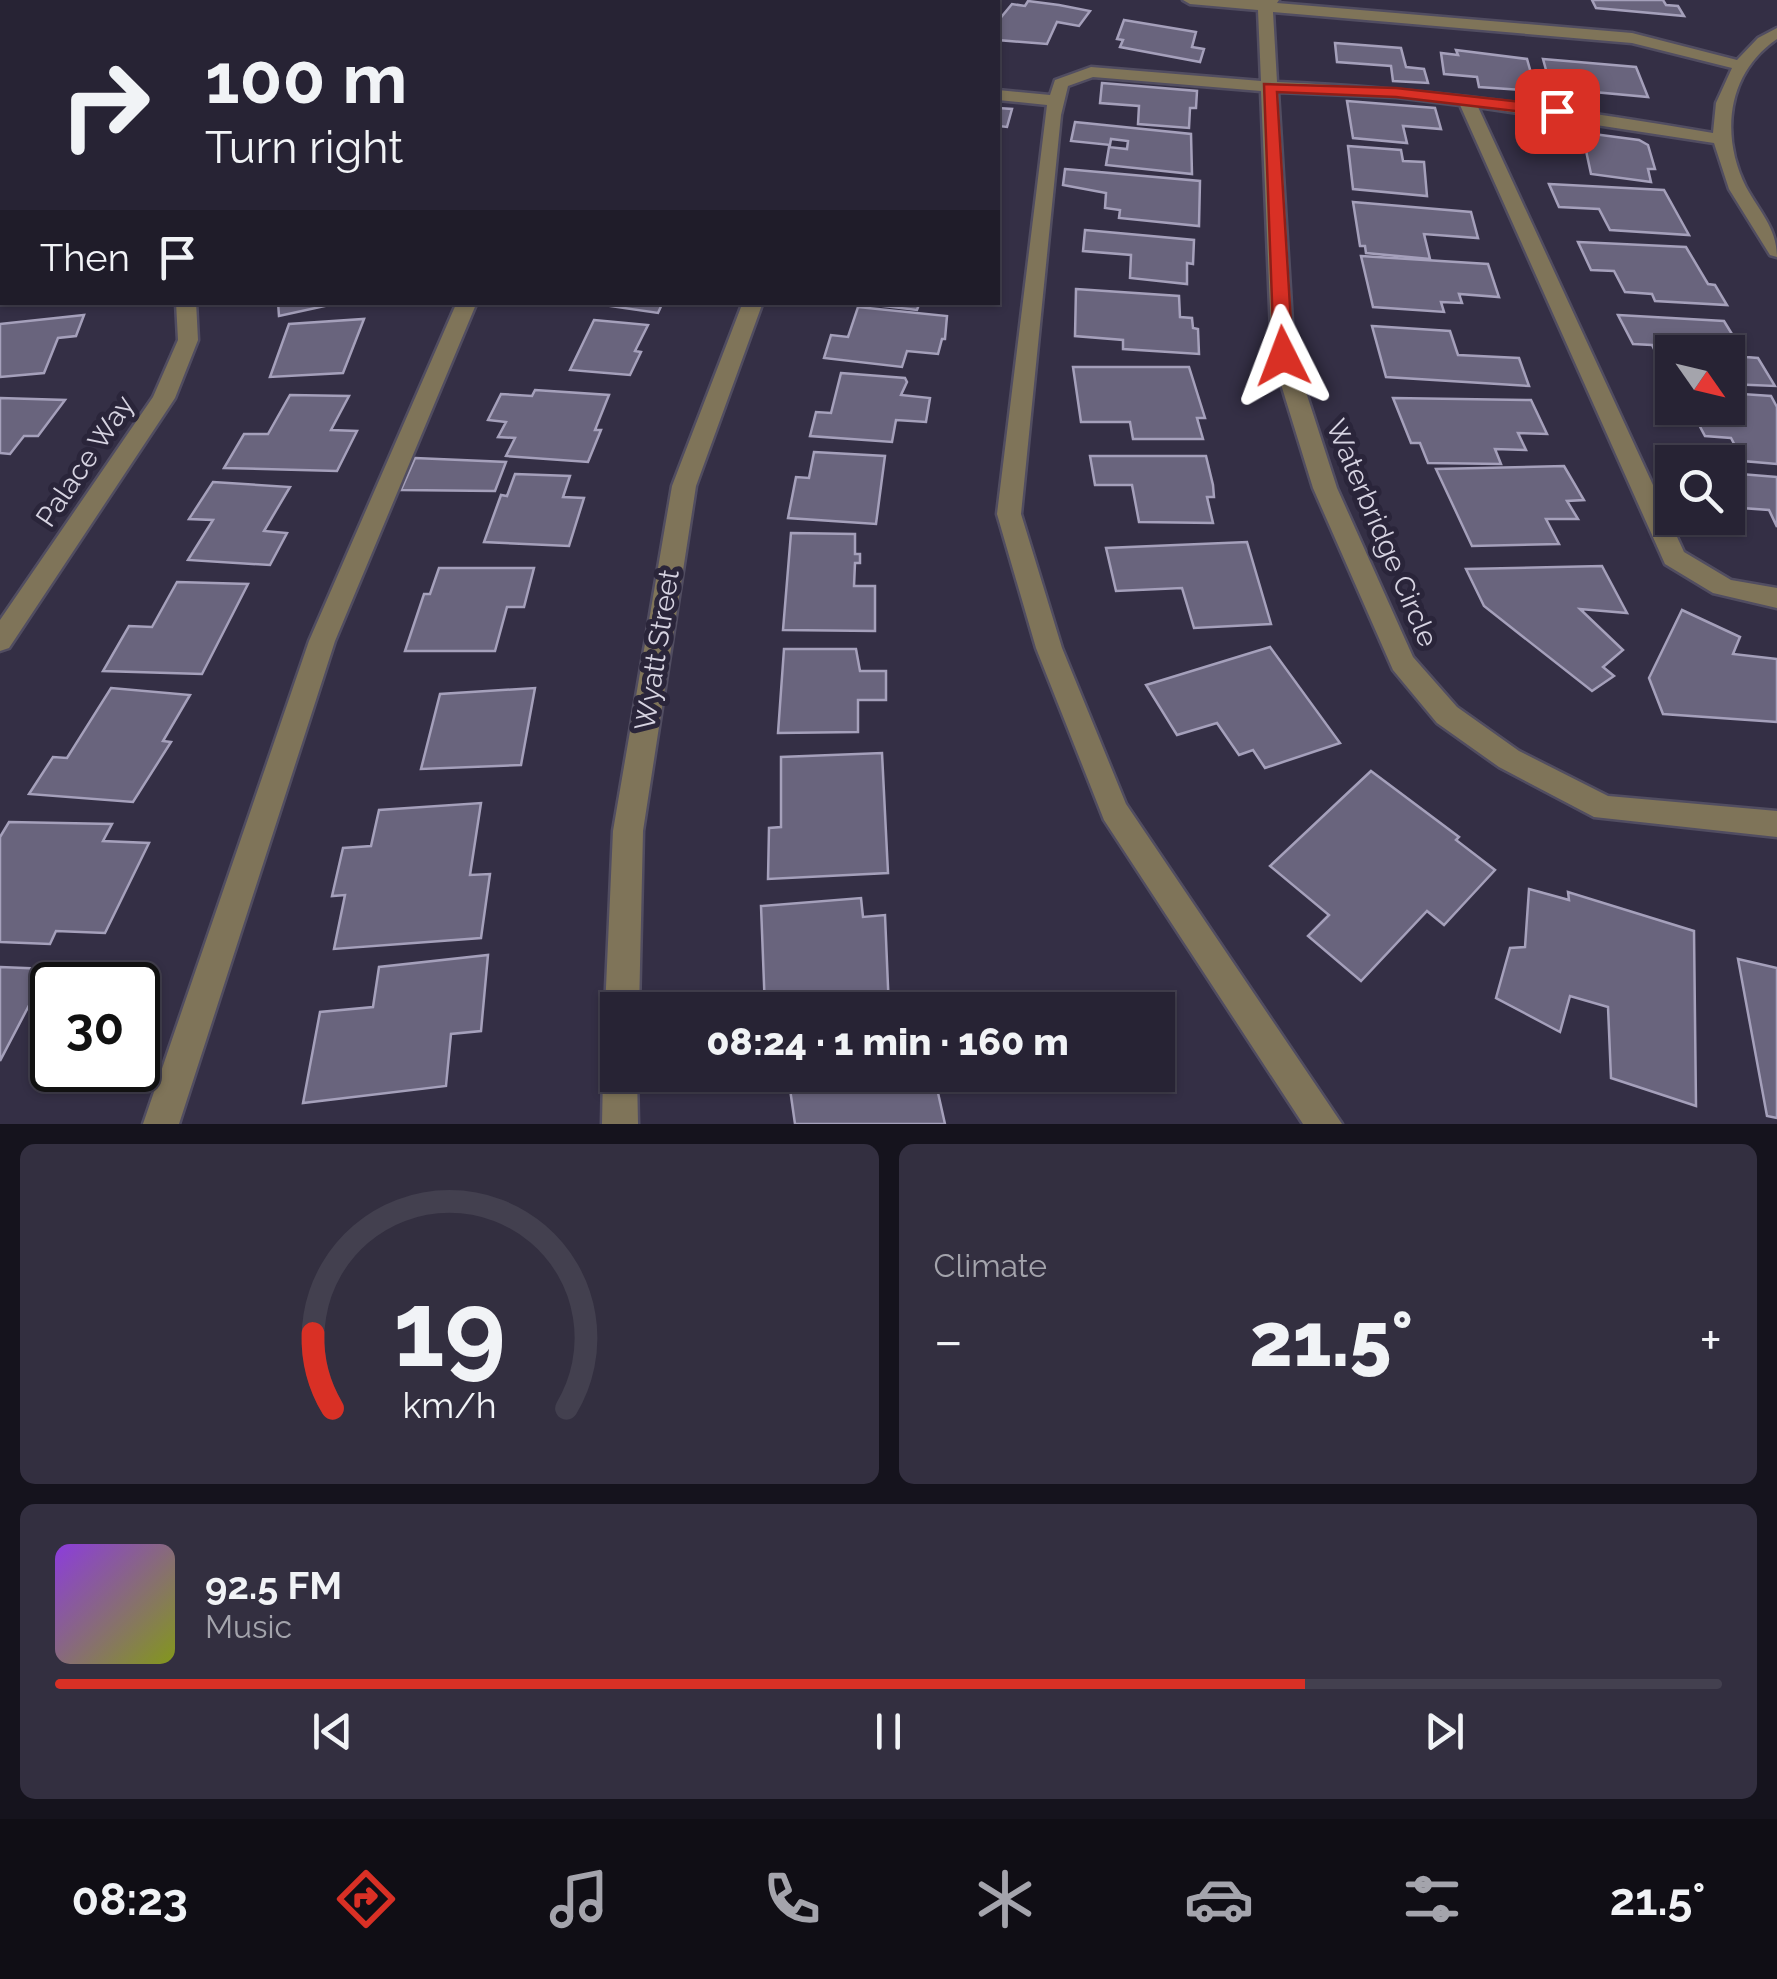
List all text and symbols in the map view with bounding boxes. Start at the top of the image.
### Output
text: 100 m [205,37,408,119]
icon: right [40,40,170,170]
pin [1515,69,1600,154]
icon: arrive [1530,84,1585,139]
text: Turn right [205,121,403,174]
icon: arrive [150,230,205,285]
text: Then [40,235,130,280]
position arrow [1231,304,1335,408]
north arrow [1655,335,1745,425]
map controls [1655,335,1745,535]
street label: Palace Way [29,389,141,533]
street label: Waterbridge Circle [1319,414,1445,652]
button: search [1655,445,1745,535]
street label: Wyatt Street [628,567,686,733]
speed limit sign: 30 [30,962,160,1092]
text: 08:24 · 1 min · 160 m [706,1019,1069,1064]
text: Climate [934,1247,1047,1284]
text: 19 [393,1268,506,1390]
text: 21.5° [1249,1295,1413,1384]
text: − [934,1308,963,1373]
text: + [1699,1308,1722,1373]
text: km/h [402,1384,496,1426]
text: 92.5 FM [205,1563,342,1608]
text: Music [205,1608,292,1645]
icon: previous [305,1704,360,1759]
icon: pause [861,1704,916,1759]
icon: next [1417,1704,1472,1759]
icon: directions [331,1864,401,1934]
icon: music [544,1864,614,1934]
icon: phone [757,1864,827,1934]
icon: climate [970,1864,1040,1934]
icon: car [1184,1864,1254,1934]
icon: filters [1397,1864,1467,1934]
text: 08:23 [72,1873,188,1926]
text: 21.5° [1610,1873,1705,1926]

